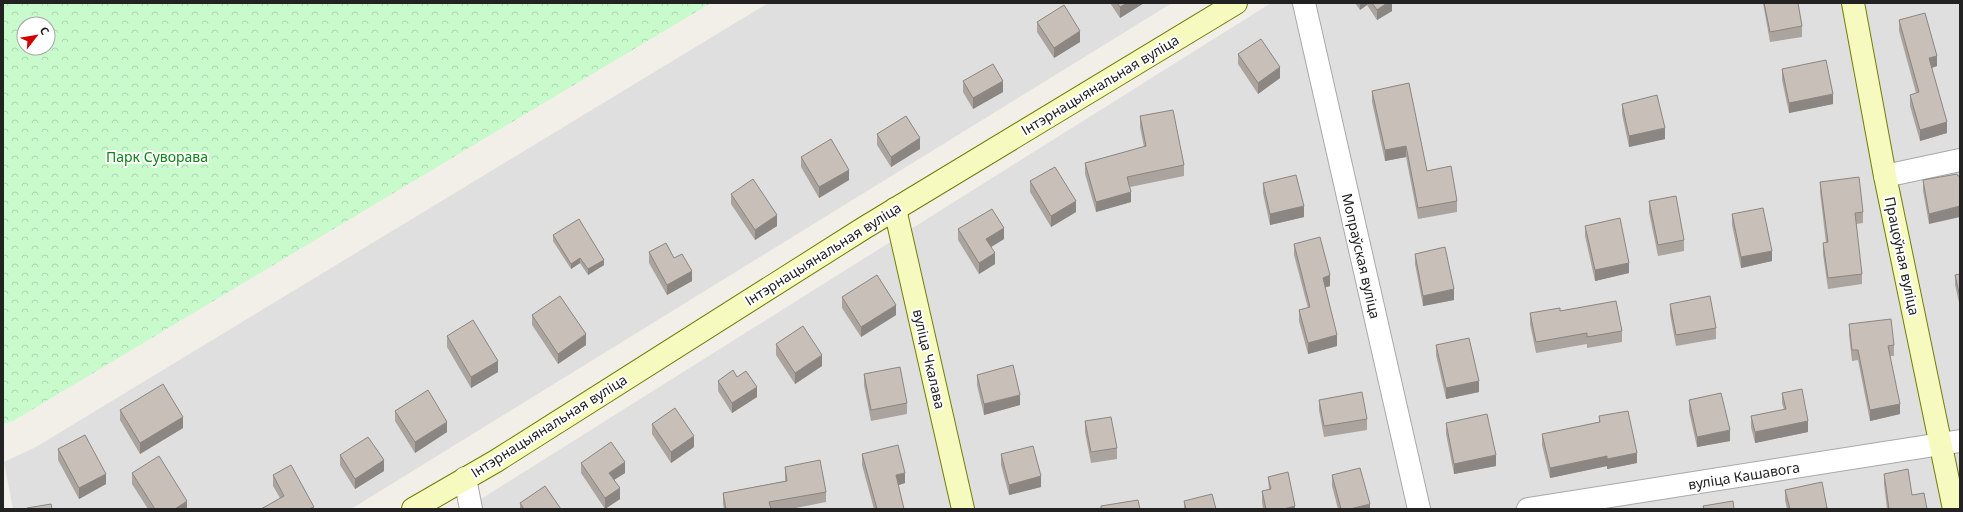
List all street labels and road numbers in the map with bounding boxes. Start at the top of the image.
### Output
street label: Інтэрнацыянальная вуліца [1017,30,1182,139]
street label: Мопраўская вуліца [1338,191,1385,321]
street label: Працоўная вуліца [1881,195,1924,317]
street label: Інтэрнацыянальная вуліца [741,198,904,310]
street label: вуліца Чкалава [909,307,950,411]
street label: Інтэрнацыянальная вуліца [467,370,630,482]
street label: вуліца Кашавога [1687,457,1801,494]

